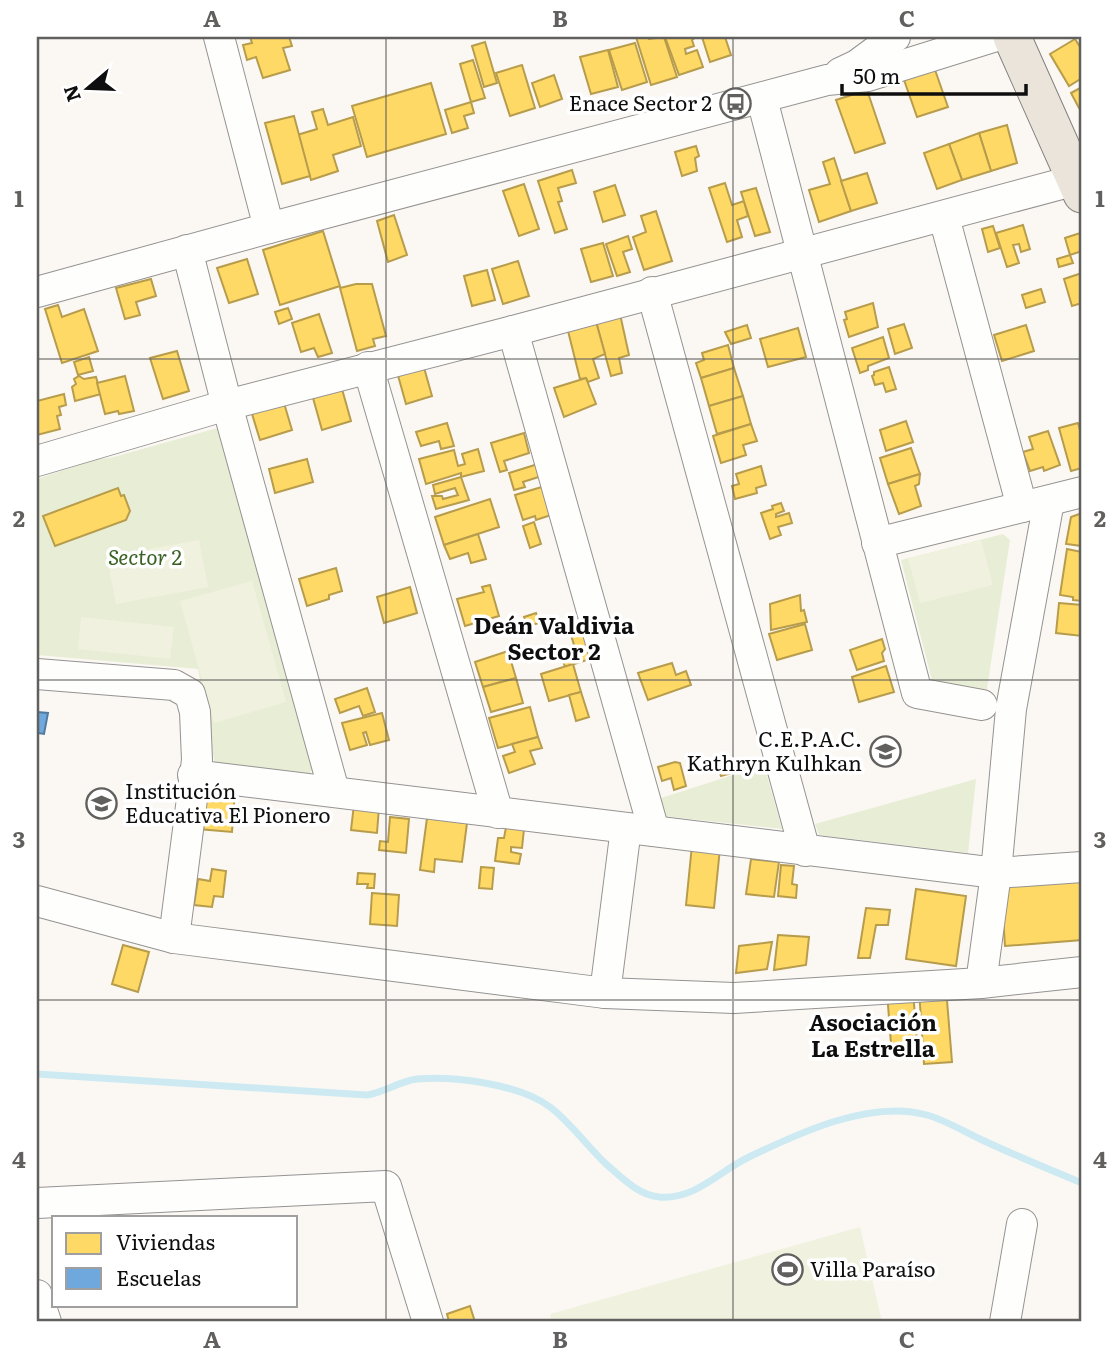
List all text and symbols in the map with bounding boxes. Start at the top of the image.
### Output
text: A [203,0,221,34]
text: B [552,0,568,34]
text: C [899,0,915,34]
north arrow [52,52,122,122]
scale bar [842,52,1026,96]
text: 50 m [853,59,900,90]
text: N [55,82,87,106]
place label: Enace Sector 2 [569,86,712,117]
bus stop icon: Enace Sector 2 [718,87,752,121]
text: 1 [14,180,24,214]
text: 1 [1095,180,1105,214]
text: 2 [13,500,25,534]
text: 2 [1094,500,1106,534]
park label: Sector 2 [108,540,182,571]
district label: Deán Valdivia Sector 2 [474,607,635,667]
place label: C.E.P.A.C. Kathryn Kulhkan [687,722,862,777]
school or university icon: C.E.P.A.C. Kathryn Kulhkan [868,735,902,769]
place label: Institución Educativa El Pionero [125,774,331,829]
school or university icon: Institución Educativa El Pionero [85,787,119,821]
text: 3 [13,821,25,855]
text: 3 [1094,821,1106,855]
district label: Asociación La Estrella [809,1004,937,1064]
text: 4 [12,1141,26,1175]
text: 4 [1093,1141,1107,1175]
legend [52,1216,298,1306]
text: Viviendas [116,1225,215,1256]
place label: Villa Paraíso [810,1252,936,1283]
sports icon: Villa Paraíso [770,1253,804,1287]
text: Escuelas [116,1261,201,1292]
text: A [203,1321,221,1355]
text: B [552,1321,568,1355]
text: C [899,1321,915,1355]

